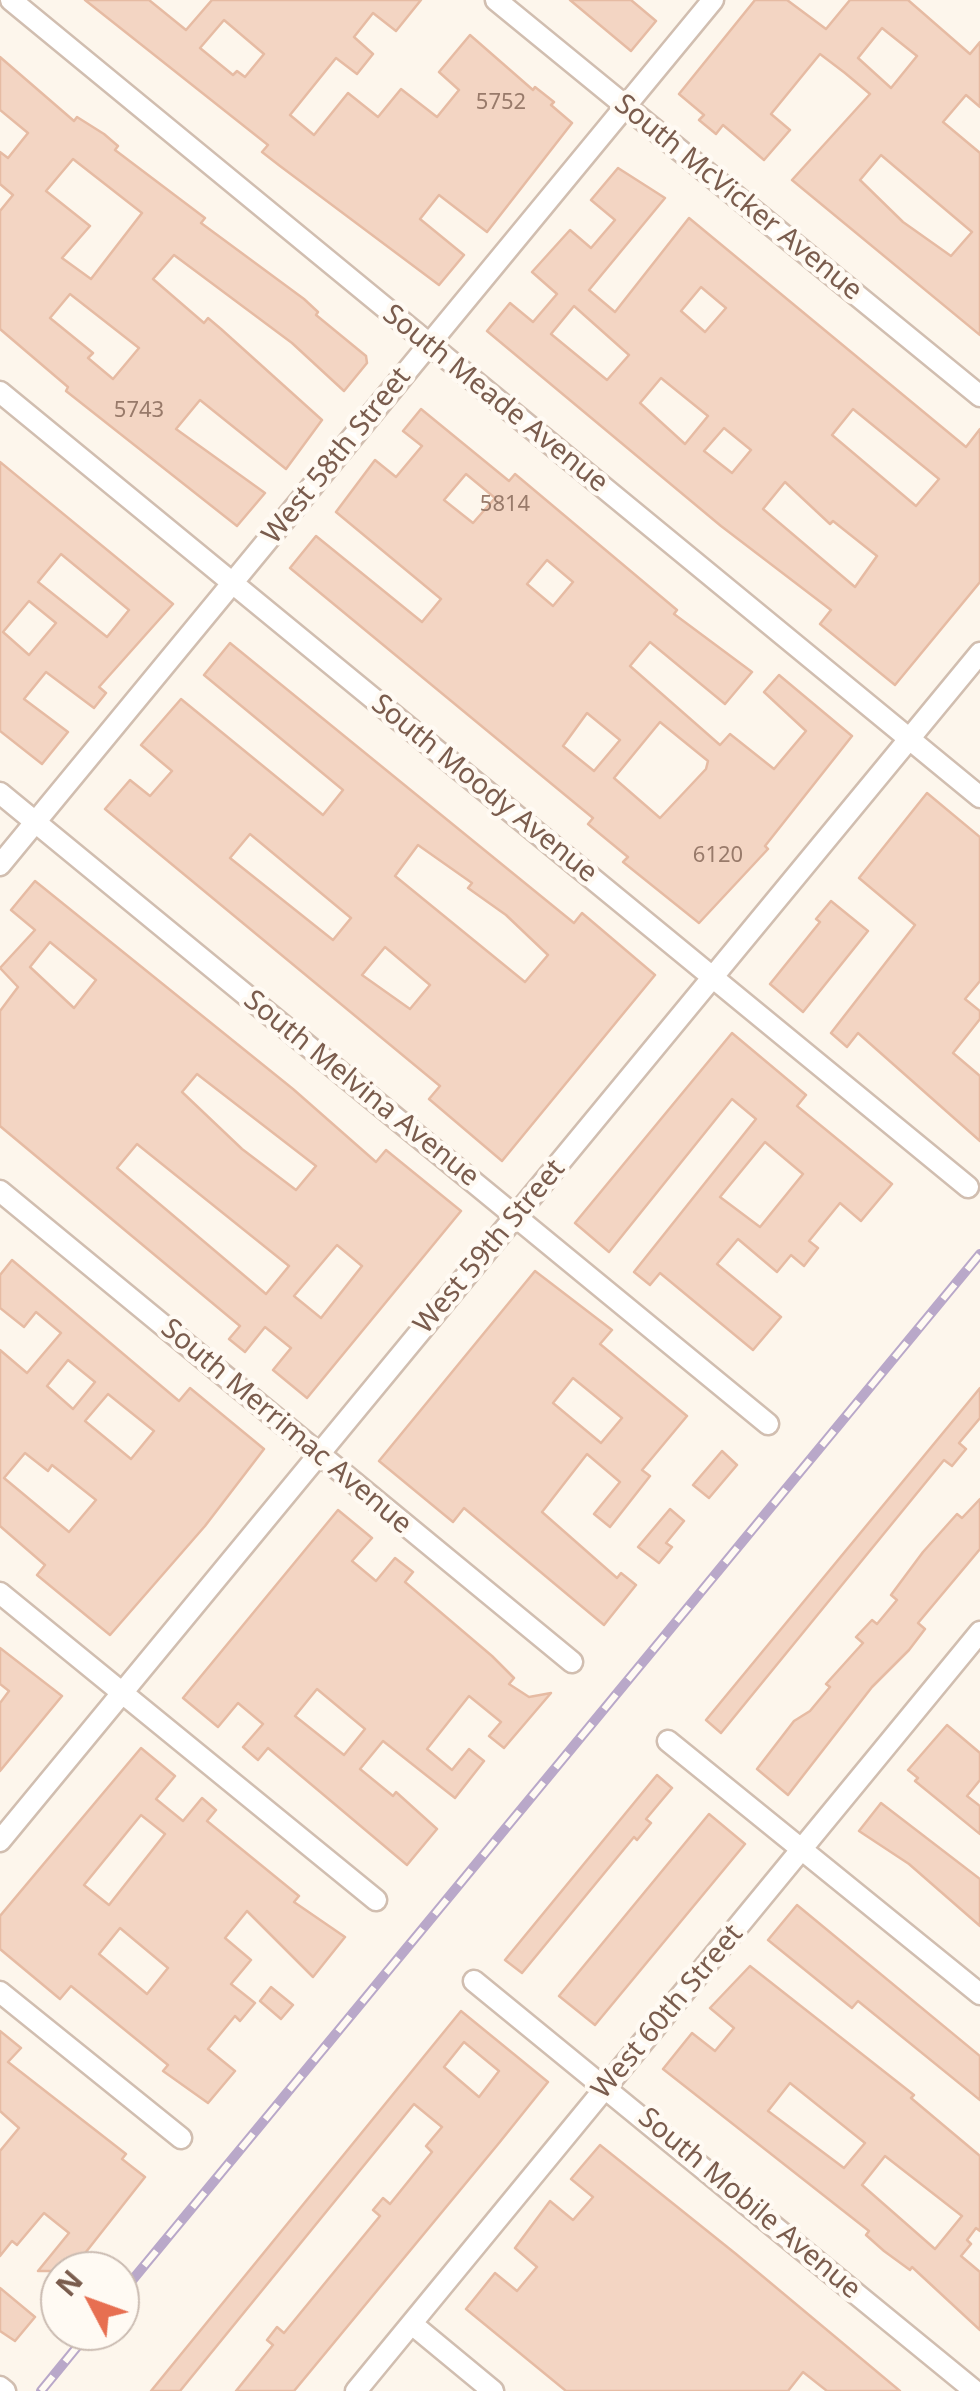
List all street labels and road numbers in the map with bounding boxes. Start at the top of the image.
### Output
street label: South McVicker Avenue [608,88,868,308]
street label: South Meade Avenue [376,298,614,500]
street label: West 58th Street [256,361,418,551]
street label: South Moody Avenue [364,688,604,890]
street label: South Melvina Avenue [237,984,485,1194]
street label: West 59th Street [407,1153,573,1341]
street label: South Merrimac Avenue [154,1312,418,1542]
street label: West 60th Street [585,1918,751,2106]
street label: South Mobile Avenue [631,2101,867,2307]

